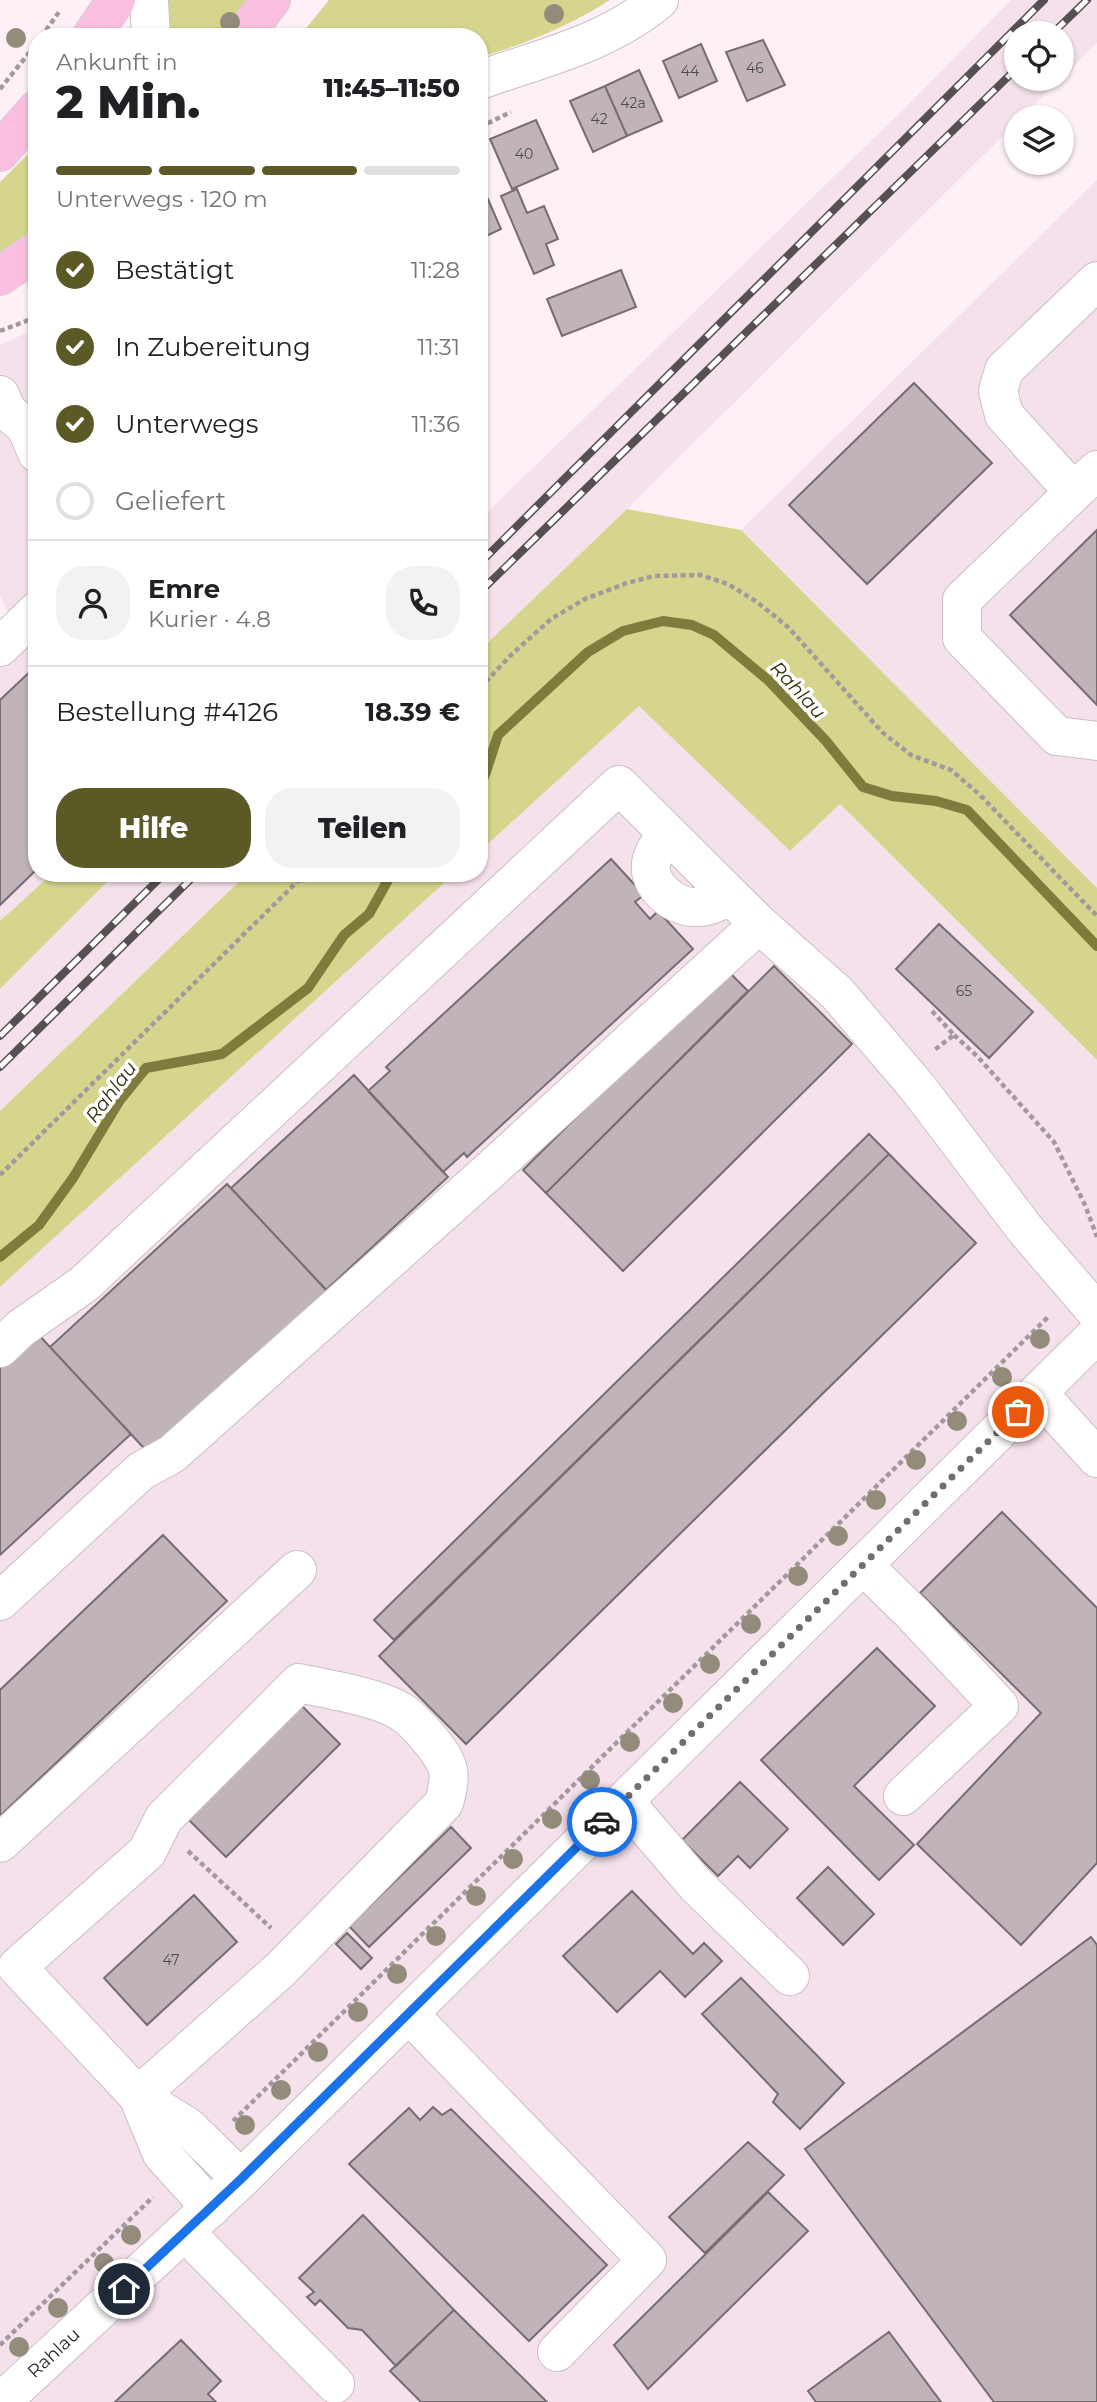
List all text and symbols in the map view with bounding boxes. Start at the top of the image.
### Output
map controls [1004,21,1074,175]
button: locate [1004,21,1074,91]
text: Ankunft in [56,48,177,76]
house number: 46 [746,59,764,77]
house number: 44 [681,62,700,80]
text: 11:45–11:50 [323,72,460,104]
text: 2 Min. [56,73,200,130]
house number: 42a [620,94,646,112]
button: layers [1004,105,1074,175]
house number: 42 [590,110,608,128]
house number: 40 [515,145,533,163]
text: Unterwegs · 120 m [56,185,268,213]
icon: check [56,251,94,289]
text: Bestätigt [115,254,234,286]
text: 11:28 [411,256,460,284]
icon: check [56,328,94,366]
text: In Zubereitung [115,331,311,363]
text: 11:31 [417,333,460,361]
icon: check [56,405,94,443]
text: Unterwegs [115,408,258,440]
text: 11:36 [412,410,460,438]
text: Geliefert [115,485,226,517]
button: person [56,566,130,640]
button: phone [386,566,460,640]
text: Emre [148,573,220,605]
text: Kurier · 4.8 [148,605,271,633]
water label: Rahlau [766,656,830,724]
text: Bestellung #4126 [56,696,278,728]
text: 18.39 € [365,696,460,728]
button: Hilfe [56,788,251,868]
button: Teilen [265,788,460,868]
house number: 65 [956,982,972,1000]
water label: Rahlau [81,1057,141,1127]
pin [988,1382,1048,1442]
icon: bag [999,1393,1037,1431]
courier [567,1787,637,1857]
icon: car [583,1803,621,1841]
house number: 47 [163,1951,179,1969]
pin [94,2259,154,2319]
icon: home [105,2270,143,2308]
street label: Rahlau [23,2323,84,2383]

